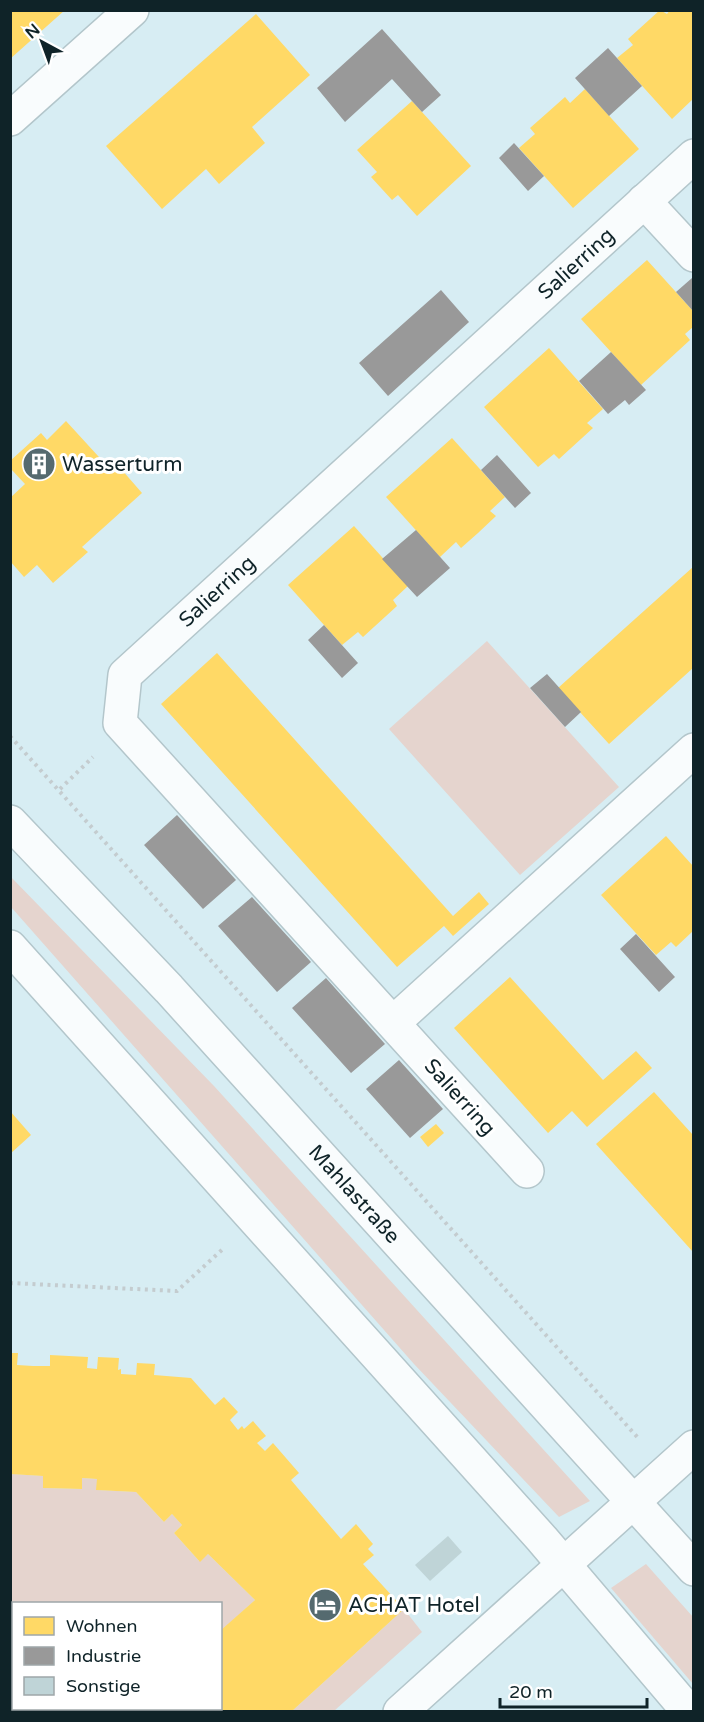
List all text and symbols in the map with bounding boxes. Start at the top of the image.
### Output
north arrow [12,12,72,72]
text: N [21,20,44,43]
street label: Salierring [533,223,620,305]
building icon: Wasserturm [21,446,57,482]
place label: Wasserturm [62,452,182,477]
street label: Salierring [174,550,261,633]
street label: Salierring [419,1054,501,1141]
street label: Mahlastraße [303,1140,405,1249]
hotel icon: ACHAT Hotel [307,1587,343,1623]
place label: ACHAT Hotel [348,1593,480,1618]
legend [12,1602,222,1710]
text: Wohnen [66,1615,137,1637]
text: Industrie [66,1645,141,1667]
scale bar [500,1671,647,1709]
text: Sonstige [66,1675,140,1697]
text: 20 m [509,1681,553,1703]

